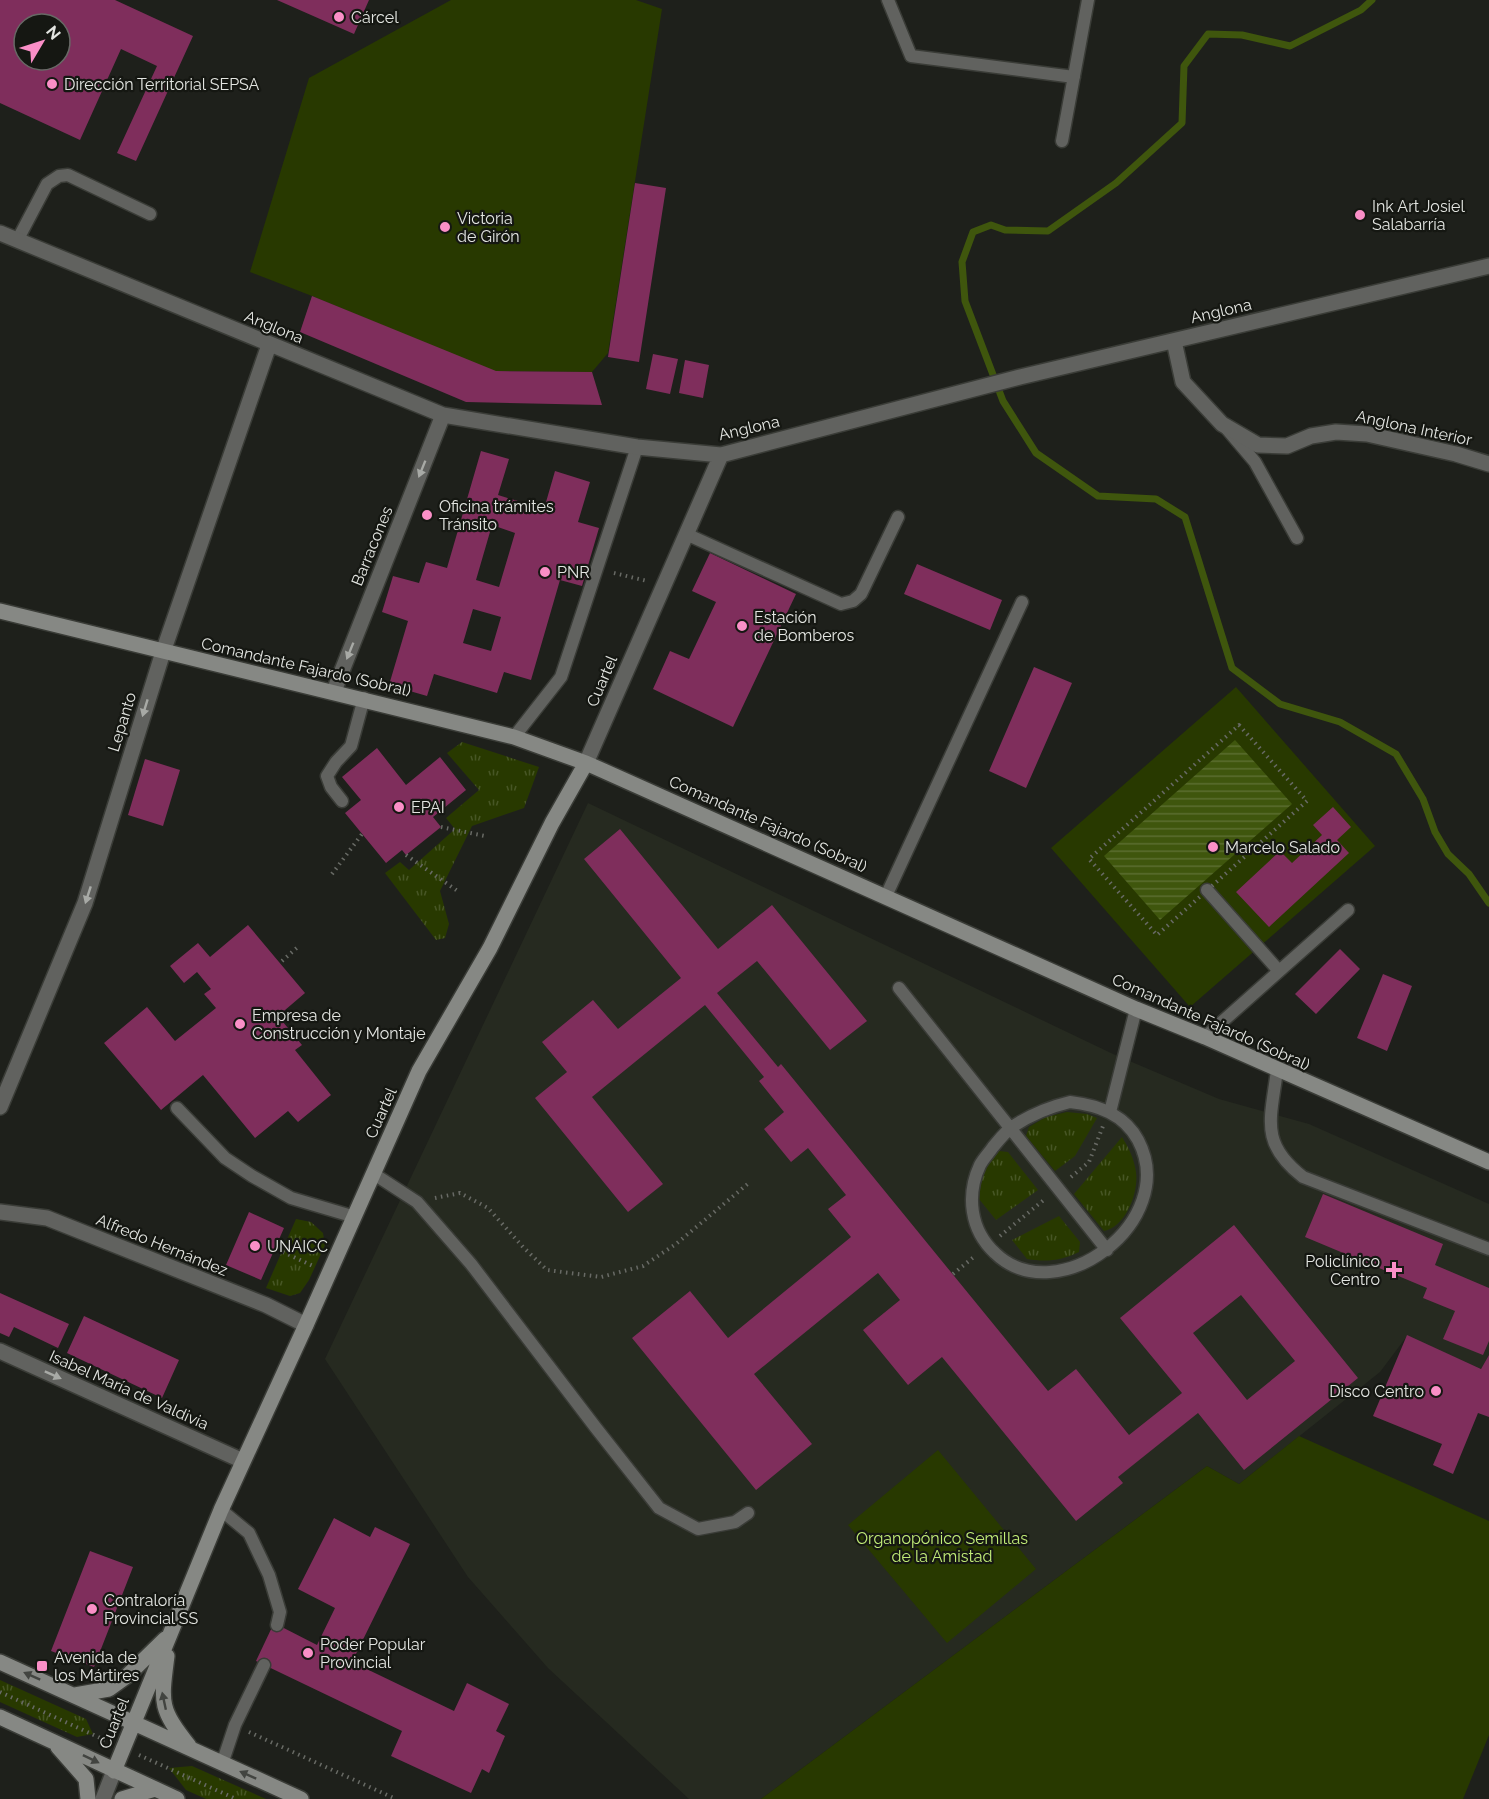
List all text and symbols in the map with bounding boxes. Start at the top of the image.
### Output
place label: Cárcel [351,8,399,27]
marker: Cárcel [332,10,346,24]
north arrow [12,12,72,72]
text: N [42,22,64,44]
place label: Dirección Territorial SEPSA [64,75,260,94]
marker: Dirección Territorial SEPSA [45,77,59,91]
place label: Ink Art Josiel Salabarría [1372,197,1465,234]
marker: Ink Art Josiel Salabarría [1353,208,1367,222]
place label: Victoria de Girón [457,209,520,246]
marker: Victoria de Girón [438,220,452,234]
street label: Anglona [1189,295,1253,327]
street label: Anglona [242,307,306,347]
street label: Anglona Interior [1354,406,1474,450]
street label: Anglona [717,412,781,444]
one-way arrow [417,461,427,479]
place label: Oficina trámites Tránsito [439,497,554,534]
street label: Barracones [347,503,397,588]
marker: Oficina trámites Tránsito [420,508,434,522]
place label: PNR [557,563,590,582]
marker: PNR [538,565,552,579]
place label: Estación de Bomberos [754,608,854,645]
marker: Estación de Bomberos [735,619,749,633]
street label: Comandante Fajardo (Sobral) [199,634,413,700]
one-way arrow [345,642,355,660]
street label: Cuartel [583,652,622,709]
street label: Lepanto [104,690,140,754]
one-way arrow [140,699,150,717]
street label: Comandante Fajardo (Sobral) [666,772,870,876]
place label: EPAI [411,798,445,817]
marker: EPAI [392,800,406,814]
place label: Marcelo Salado [1225,838,1340,857]
marker: Marcelo Salado [1206,840,1220,854]
one-way arrow [83,886,92,904]
street label: Comandante Fajardo (Sobral) [1109,970,1313,1074]
place label: Empresa de Construcción y Montaje [252,1006,426,1043]
marker: Empresa de Construcción y Montaje [233,1017,247,1031]
street label: Cuartel [361,1084,401,1141]
street label: Alfredo Hernández [94,1210,231,1280]
place label: UNAICC [267,1237,328,1256]
marker: UNAICC [248,1239,262,1253]
place label: Policlínico Centro [1305,1252,1380,1289]
marker: Policlínico Centro [1385,1261,1403,1279]
street label: Isabel María de Valdivia [46,1346,212,1434]
one-way arrow [45,1370,63,1380]
place label: Disco Centro [1329,1382,1424,1401]
marker: Disco Centro [1429,1384,1443,1398]
park label: Organopónico Semillas de la Amistad [856,1529,1028,1566]
place label: Contraloría Provincial SS [104,1591,199,1628]
marker: Contraloría Provincial SS [85,1602,99,1616]
place label: Poder Popular Provincial [320,1635,426,1672]
marker: Poder Popular Provincial [301,1646,315,1660]
place label: Avenida de los Mártires [54,1648,140,1685]
marker: Avenida de los Mártires [35,1659,49,1673]
one-way arrow [23,1671,41,1681]
one-way arrow [159,1692,168,1711]
street label: Cuartel [95,1694,133,1751]
one-way arrow [82,1754,100,1764]
one-way arrow [238,1770,256,1780]

